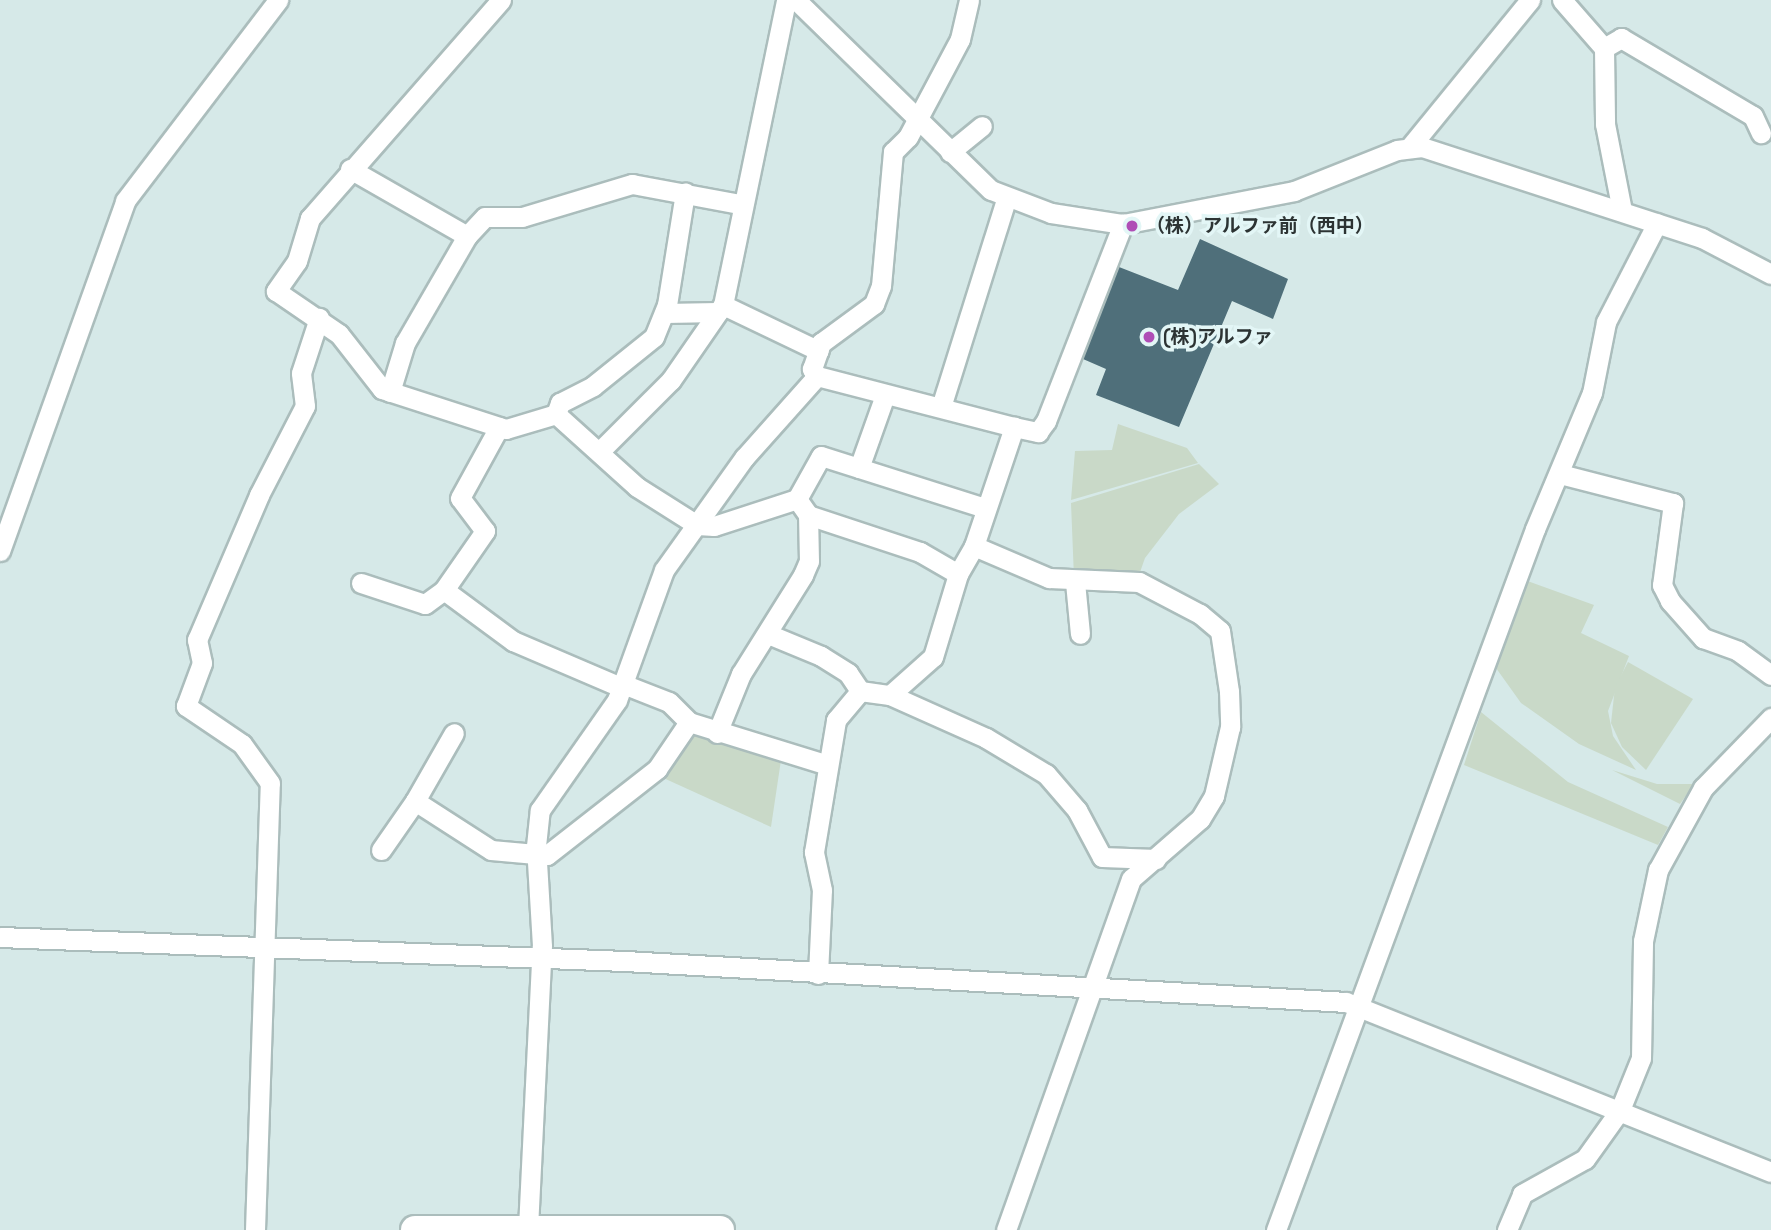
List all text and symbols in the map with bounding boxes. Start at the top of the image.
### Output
place label: （株）アルファ前（西中） [1146,215,1374,237]
marker: （株）アルファ前（西中） [1124,218,1140,234]
place label: (株)アルファ [1163,326,1273,348]
marker: (株)アルファ [1141,329,1157,345]

